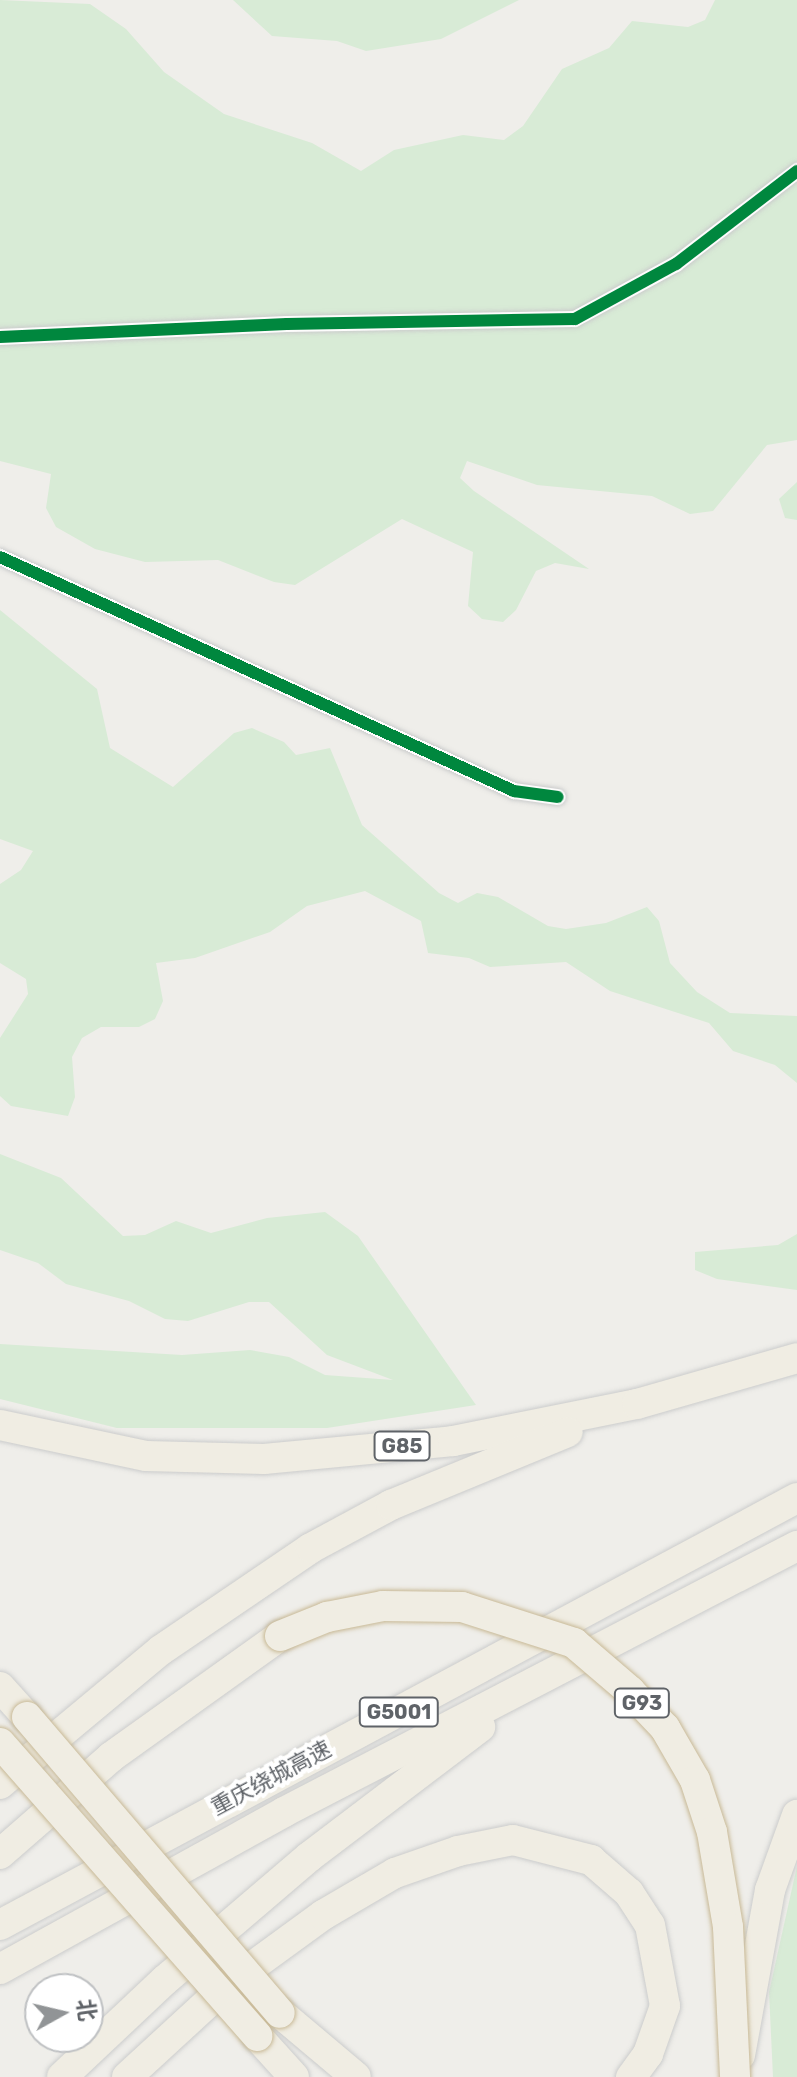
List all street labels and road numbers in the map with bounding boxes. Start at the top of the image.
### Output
road number: G85 [372,1430,432,1462]
road number: G93 [612,1687,672,1719]
road number: G5001 [357,1696,441,1728]
street label: 重庆绕城高速 [207,1735,335,1821]

